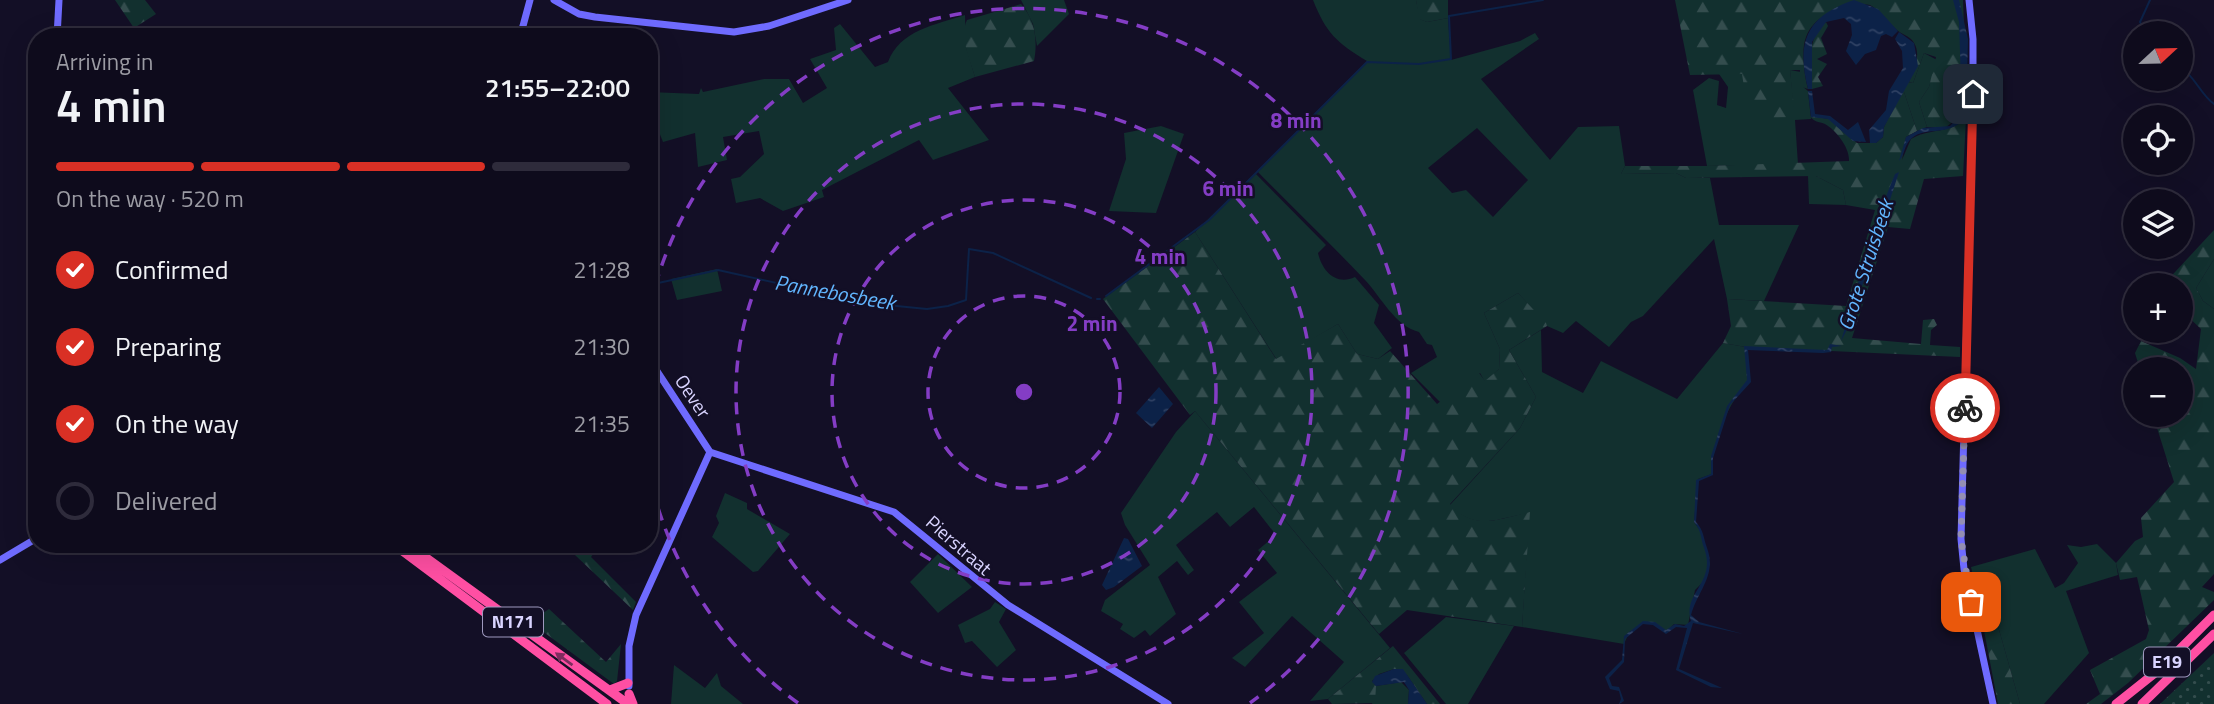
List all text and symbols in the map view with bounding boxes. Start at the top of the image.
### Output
north arrow [2123,21,2193,91]
map controls [2123,21,2193,427]
text: Arriving in [56,44,153,79]
pin [1943,64,2003,124]
text: 21:55–22:00 [485,68,630,107]
text: 4 min [56,70,167,140]
icon: home [1954,75,1992,113]
text: 8 min [1270,104,1322,136]
button: locate [2123,105,2193,175]
text: 6 min [1202,172,1254,204]
text: On the way · 520 m [56,181,244,216]
button: layers [2123,189,2193,259]
water label: Grote Struisbeek [1829,192,1902,335]
text: 4 min [1134,240,1186,272]
text: Confirmed [115,250,229,289]
icon: check [56,251,94,289]
text: 21:28 [573,252,630,287]
water label: Pannebosbeek [772,266,900,319]
button: + [2123,273,2193,343]
text: 2 min [1066,307,1118,339]
text: Preparing [115,327,221,366]
icon: check [56,328,94,366]
text: 21:30 [573,329,630,364]
button: − [2123,357,2193,427]
street label: Oever [668,368,719,424]
courier [1930,373,2000,443]
centre of rings [1012,380,1036,404]
icon: bike [1946,389,1984,427]
text: On the way [115,404,239,443]
icon: check [56,405,94,443]
text: 21:35 [573,406,630,441]
text: Delivered [115,481,218,520]
street label: Pierstraat [920,508,999,582]
pin [1941,572,2001,632]
icon: bag [1952,583,1990,621]
road number: N171 [483,608,543,636]
road number: E19 [2144,648,2190,676]
one-way arrow [555,653,573,667]

